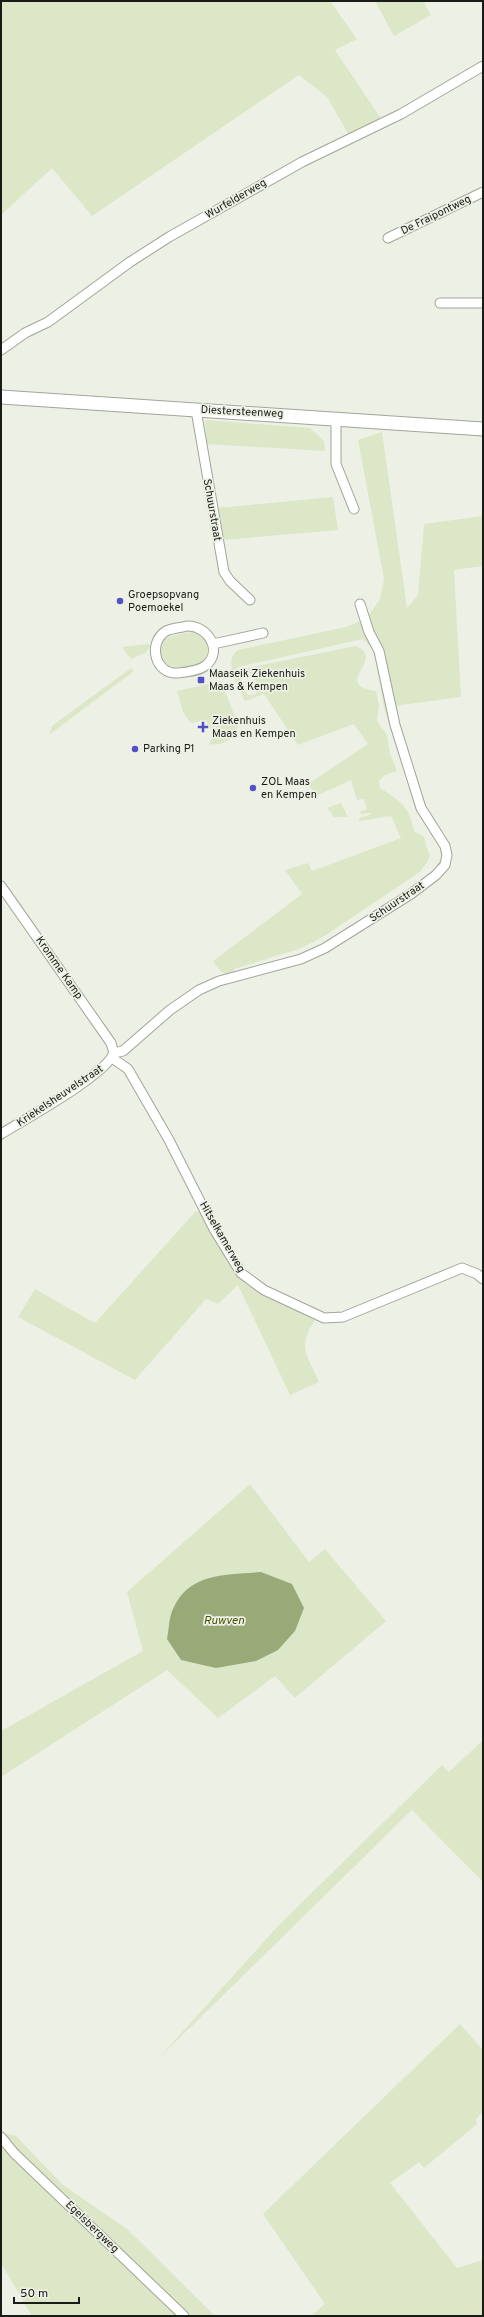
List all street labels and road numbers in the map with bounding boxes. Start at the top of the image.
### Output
street label: Wurfelderweg [203,176,269,222]
street label: De Fraipontweg [399,192,473,238]
street label: Diestersteenweg [200,403,284,421]
street label: Schuurstraat [200,478,224,542]
street label: Schuurstraat [367,879,427,925]
street label: Kromme Kamp [32,934,86,1002]
street label: Kriekelsheuvelstraat [14,1062,106,1130]
street label: Hitselkamerweg [196,1199,248,1275]
street label: Egelsbergweg [62,2198,122,2256]

